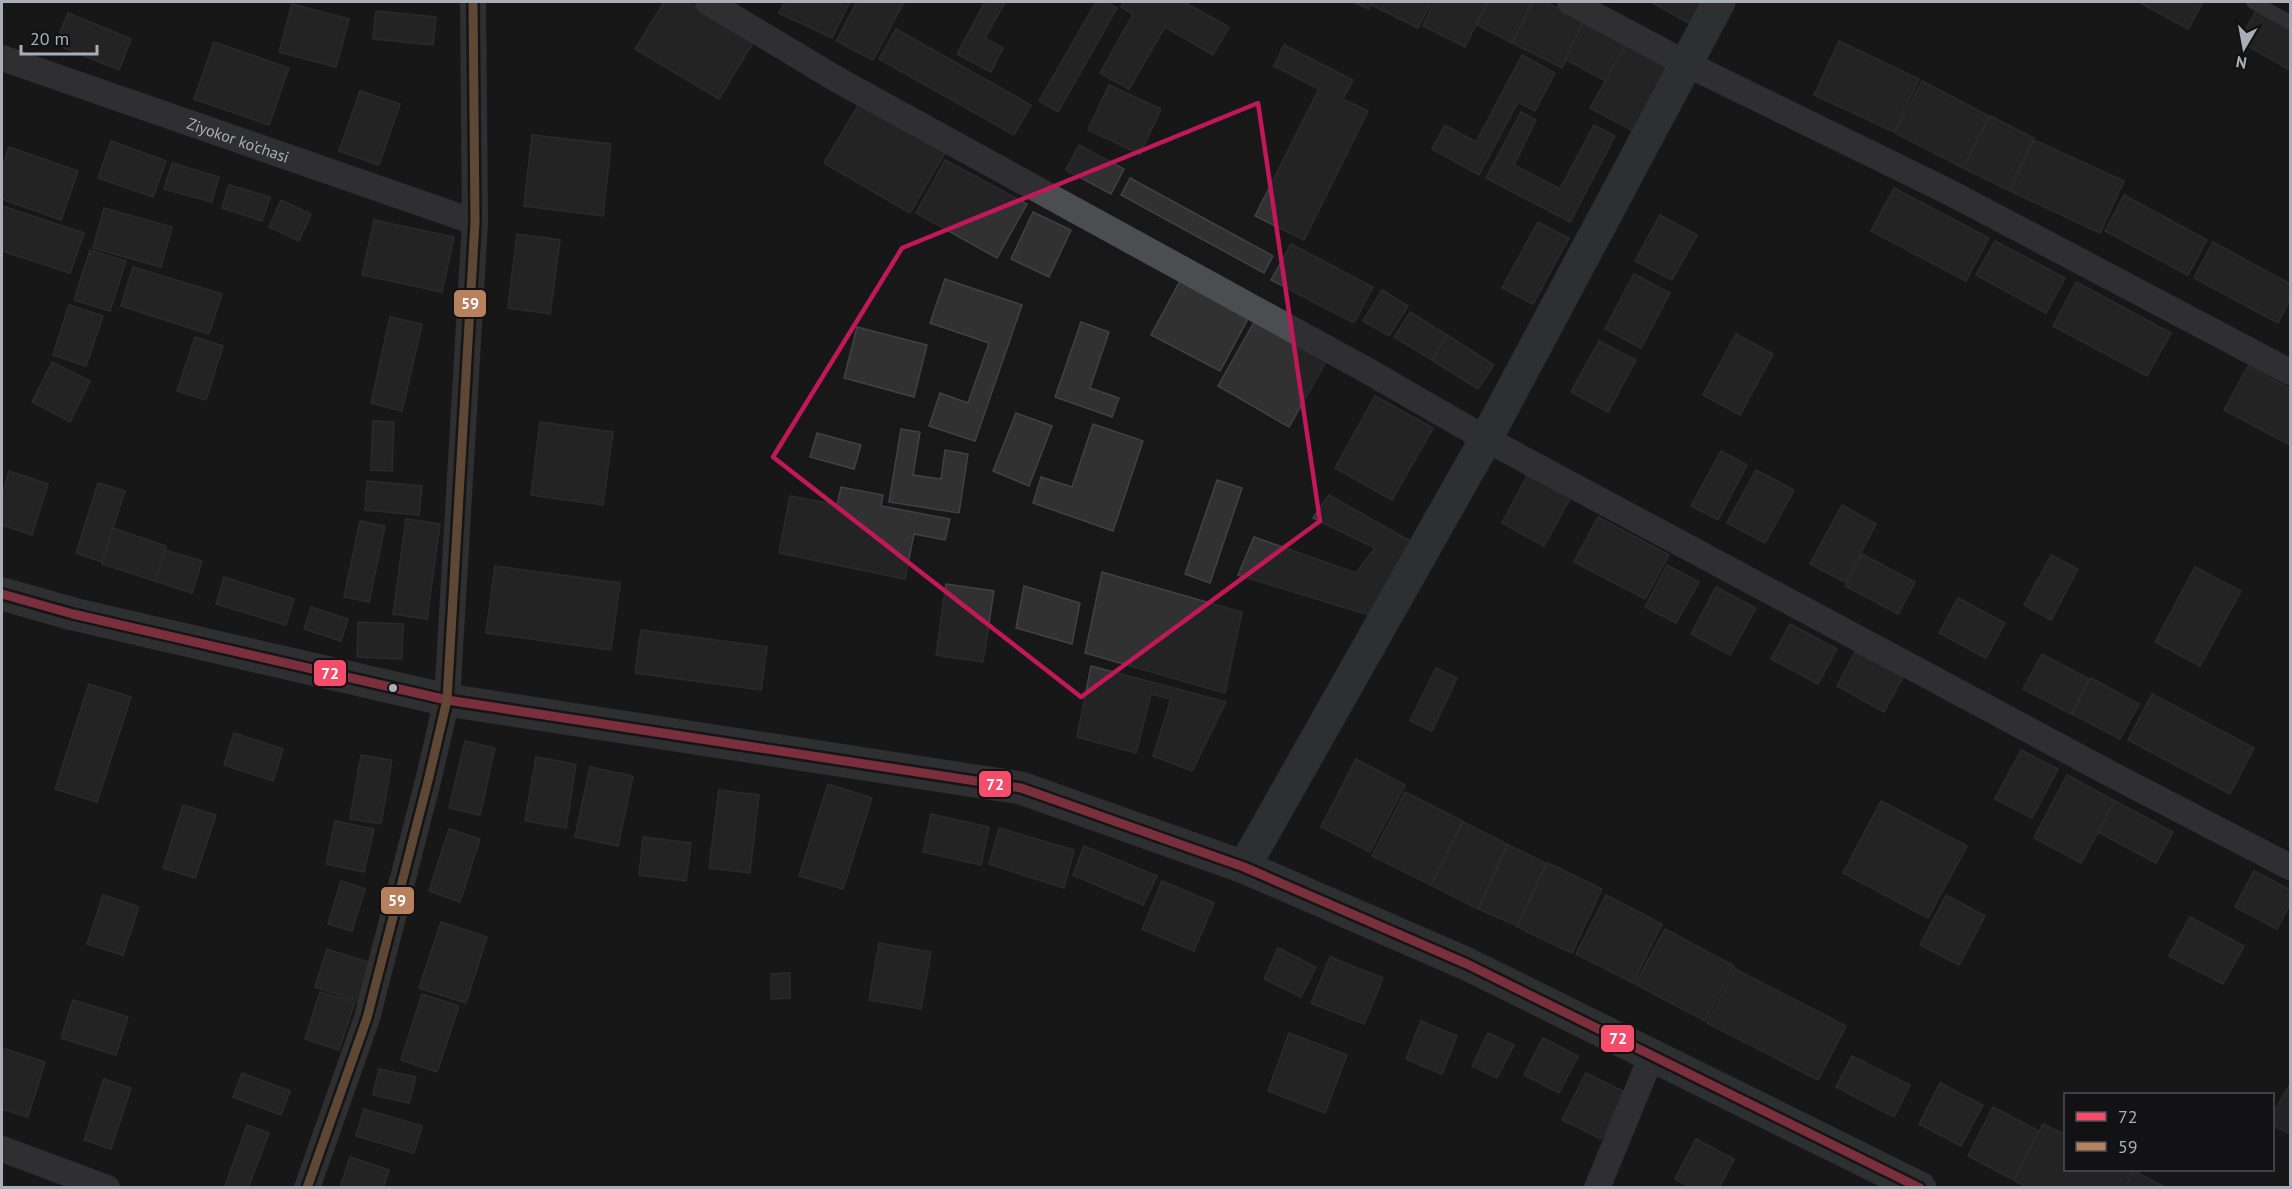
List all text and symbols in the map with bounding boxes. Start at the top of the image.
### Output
scale bar [21,18,98,56]
north arrow [2214,18,2274,78]
text: 20 m [30,27,69,50]
text: N [2234,52,2248,74]
street label: Ziyokor ko'chasi [184,113,292,167]
line badge: 59 [453,289,487,318]
text: 59 [461,293,479,313]
line badge: 72 [313,659,347,687]
text: 72 [321,663,339,683]
unlabelled marker [387,682,399,694]
line badge: 72 [978,770,1012,798]
text: 72 [986,774,1004,794]
line badge: 59 [380,886,415,915]
text: 59 [388,890,406,910]
line badge: 72 [1600,1024,1635,1053]
text: 72 [1609,1028,1627,1048]
legend [2064,1093,2274,1171]
text: 72 [2118,1105,2138,1128]
text: 59 [2118,1135,2138,1158]

